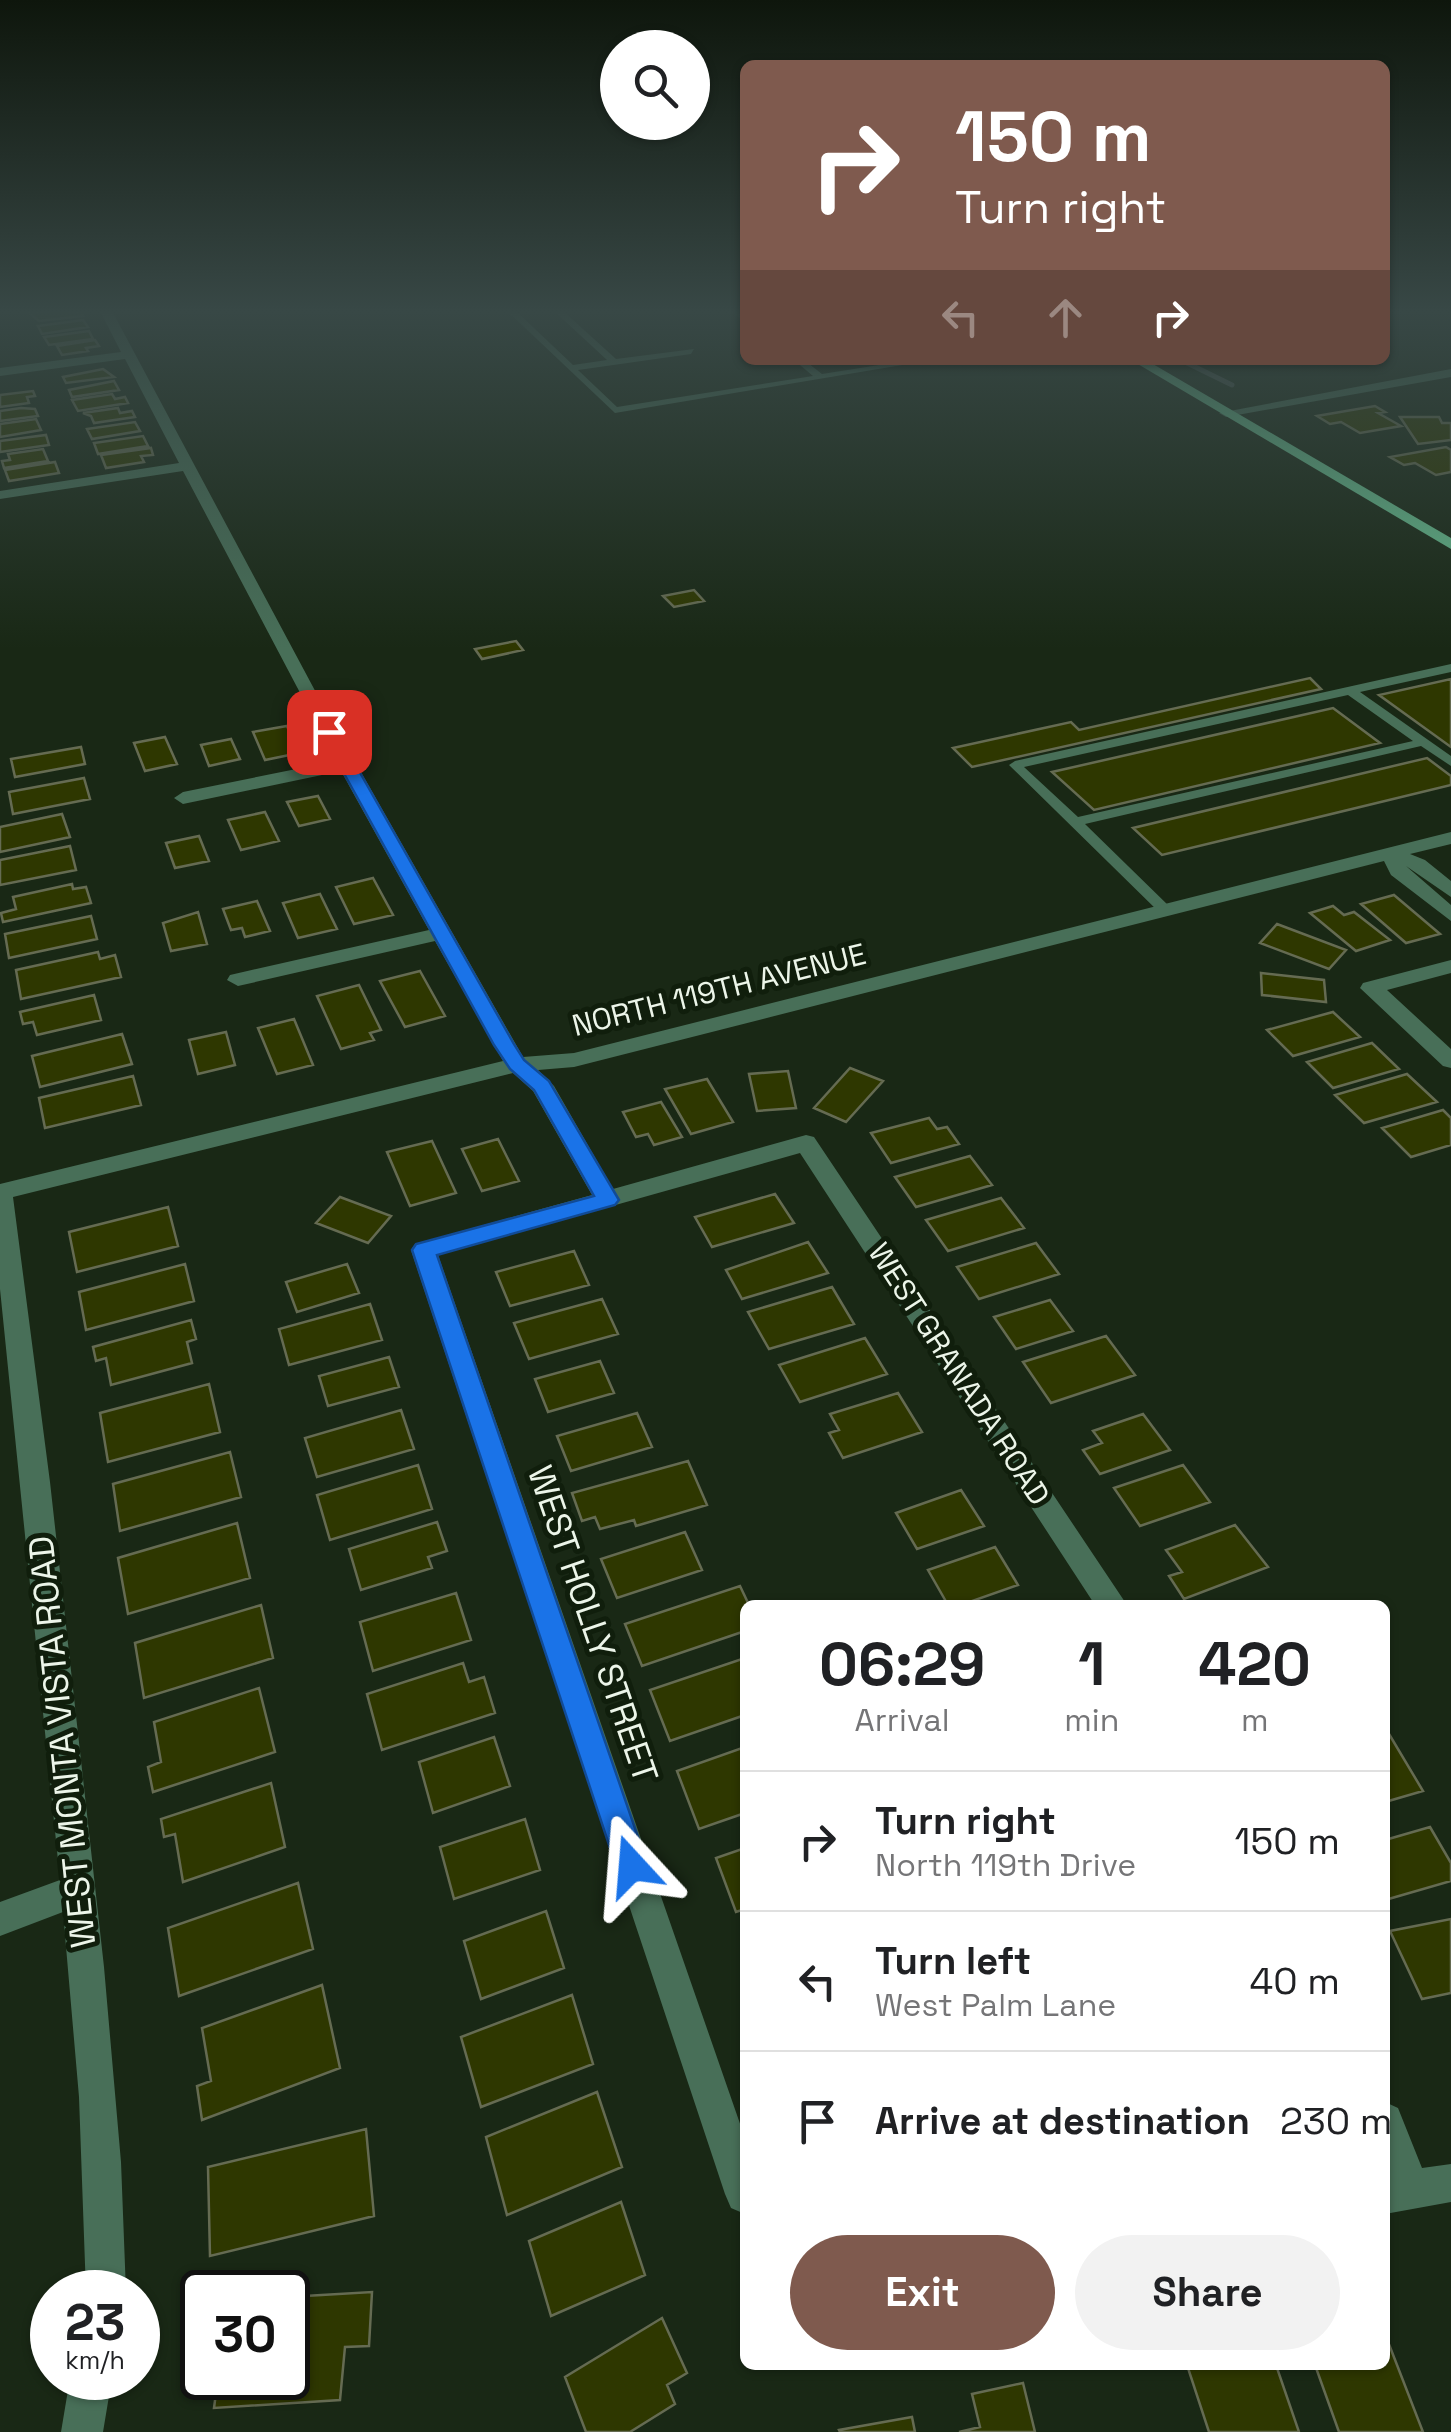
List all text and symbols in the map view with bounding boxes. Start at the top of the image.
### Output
map controls [600,30,710,140]
button: search [600,30,710,140]
text: 150 m [955,92,1152,181]
icon: right [790,100,920,230]
text: Turn right [955,179,1166,236]
icon: left [933,290,988,345]
icon: ahead [1038,290,1093,345]
icon: right [1143,290,1198,345]
pin [287,690,372,775]
icon: arrive [302,705,357,760]
street label: NORTH 119TH AVENUE [568,934,870,1045]
street label: WEST GRANADA ROAD [860,1235,1059,1512]
street label: WEST HOLLY STREET [518,1460,668,1788]
street label: WEST MONTA VISTA ROAD [18,1534,106,1950]
text: 06:29 [819,1626,985,1703]
text: 1 [1078,1626,1105,1703]
text: 420 [1198,1626,1311,1703]
text: Arrival [855,1700,950,1740]
text: min [1064,1700,1119,1740]
text: m [1241,1700,1268,1740]
text: Turn right [875,1797,1056,1845]
position arrow [580,1814,684,1918]
icon: right [790,1814,845,1869]
text: 150 m [1235,1817,1340,1865]
text: North 119th Drive [875,1845,1136,1885]
text: Turn left [875,1937,1031,1985]
icon: left [790,1954,845,2009]
text: 40 m [1249,1957,1340,2005]
text: West Palm Lane [875,1985,1116,2025]
icon: arrive [790,2094,845,2149]
text: Arrive at destination [875,2097,1250,2145]
text: 230 m [1280,2097,1393,2145]
button: Exit [790,2235,1055,2350]
button: Share [1075,2235,1340,2350]
speed limit sign: 30 [180,2270,310,2400]
text: 23 [65,2291,125,2355]
text: km/h [65,2344,125,2376]

